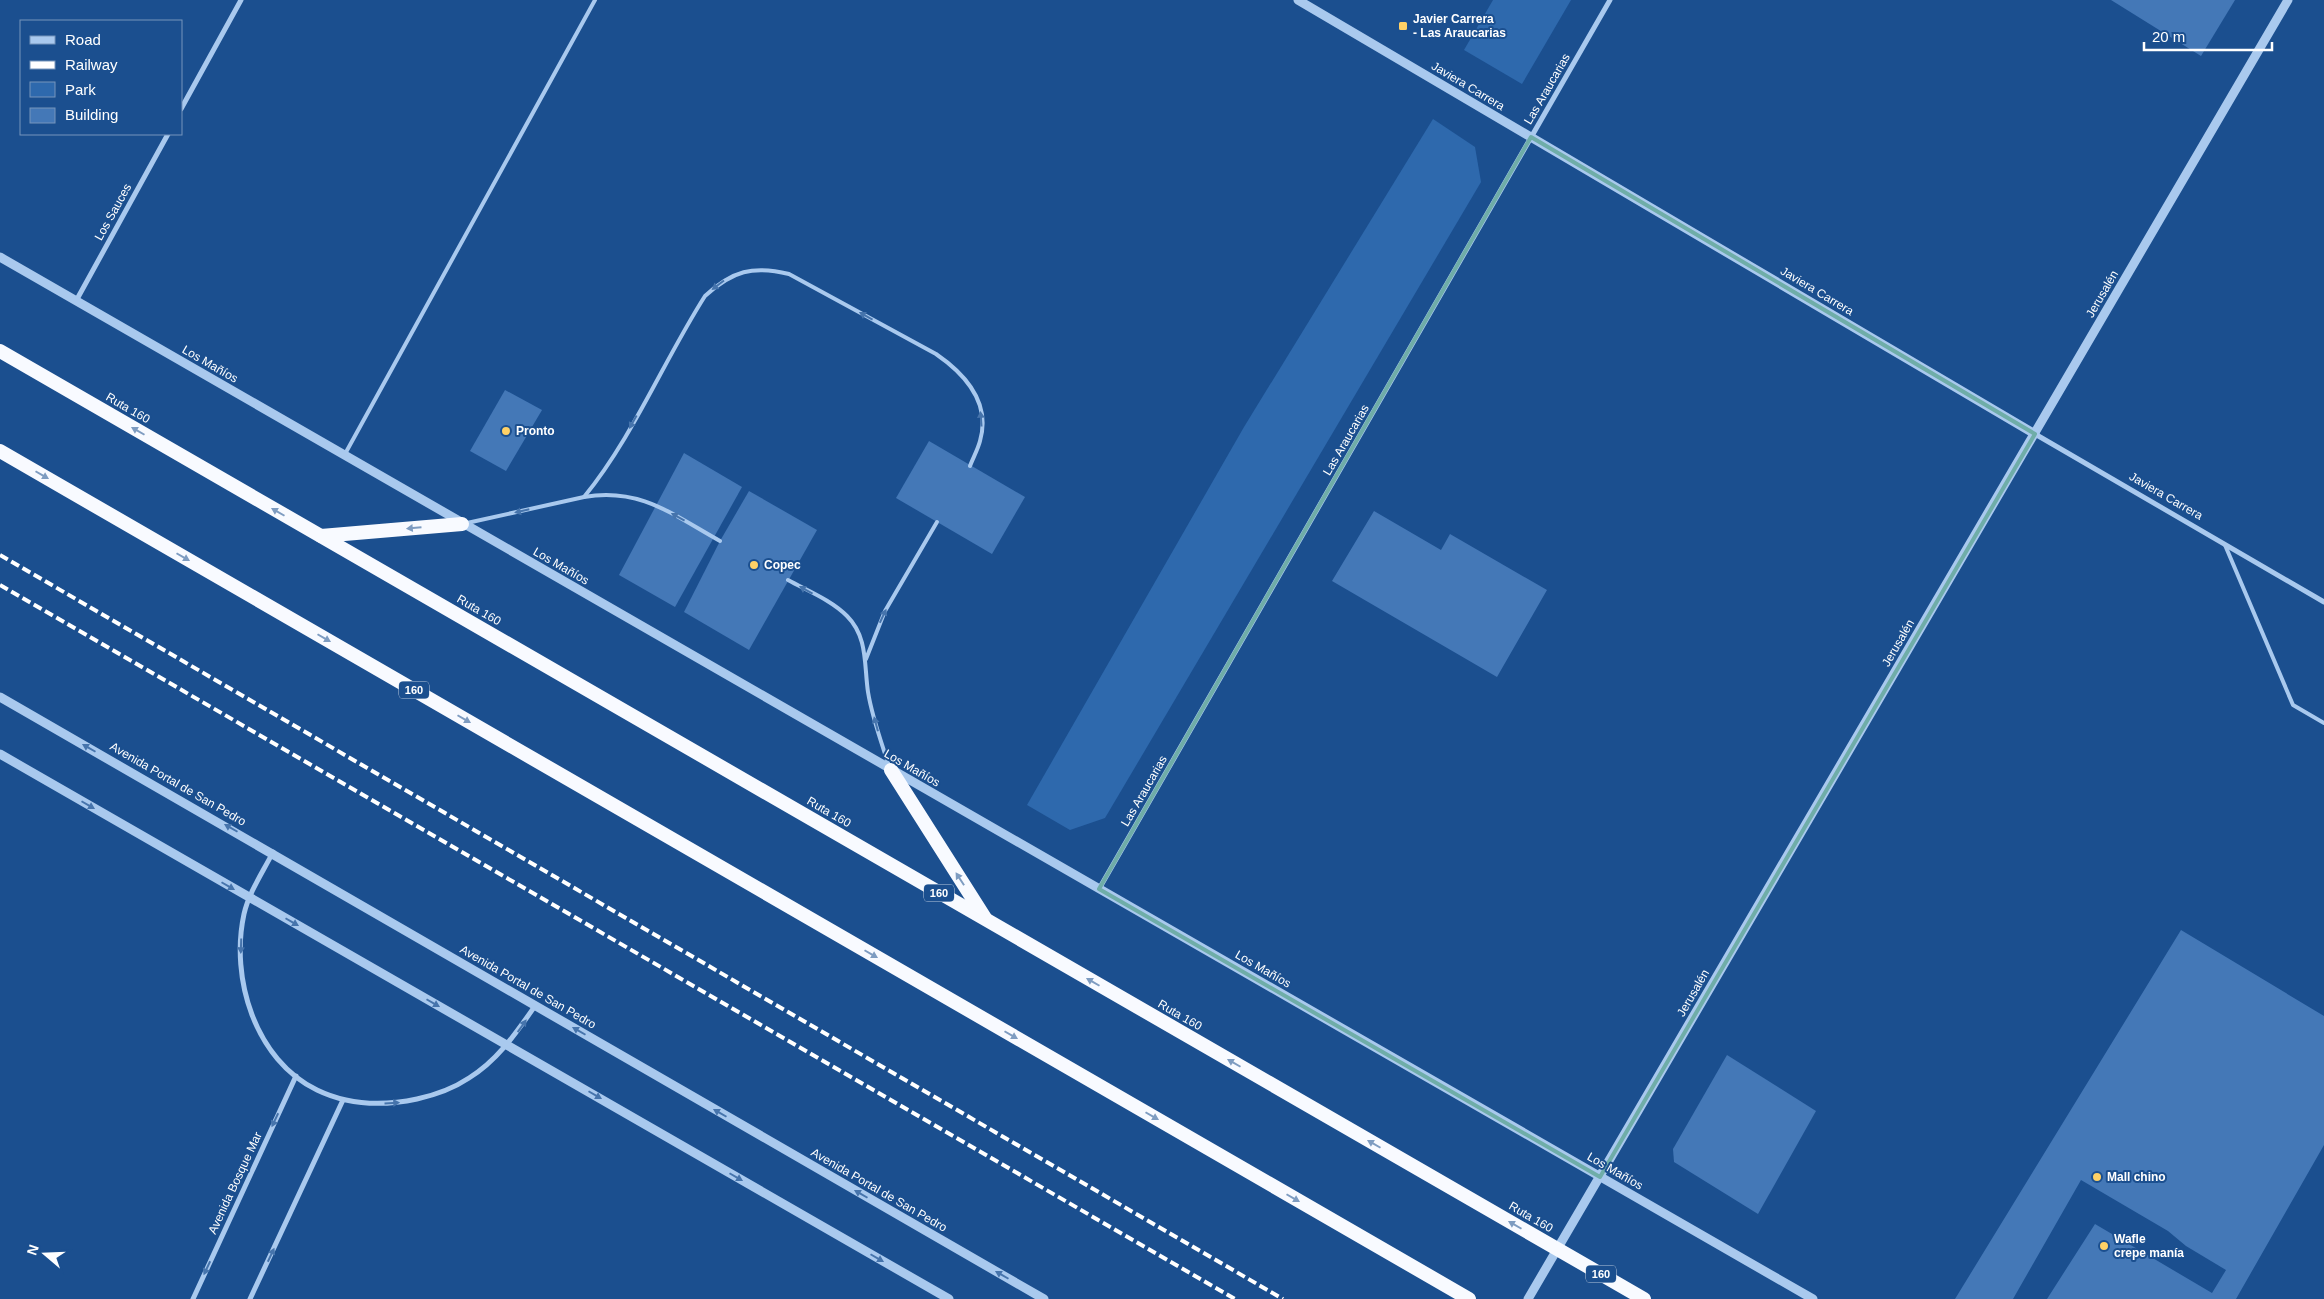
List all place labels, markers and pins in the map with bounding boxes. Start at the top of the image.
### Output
place label: Javier Carrera - Las Araucarias [1413,12,1506,40]
marker: Javier Carrera - Las Araucarias [1397,20,1409,32]
place label: Pronto [516,424,555,438]
marker: Pronto [500,425,512,437]
place label: Copec [764,558,801,572]
marker: Copec [748,559,760,571]
place label: Mall chino [2107,1170,2166,1184]
marker: Mall chino [2091,1171,2103,1183]
place label: Wafle crepe manía [2114,1232,2184,1260]
marker: Wafle crepe manía [2098,1240,2110,1252]

